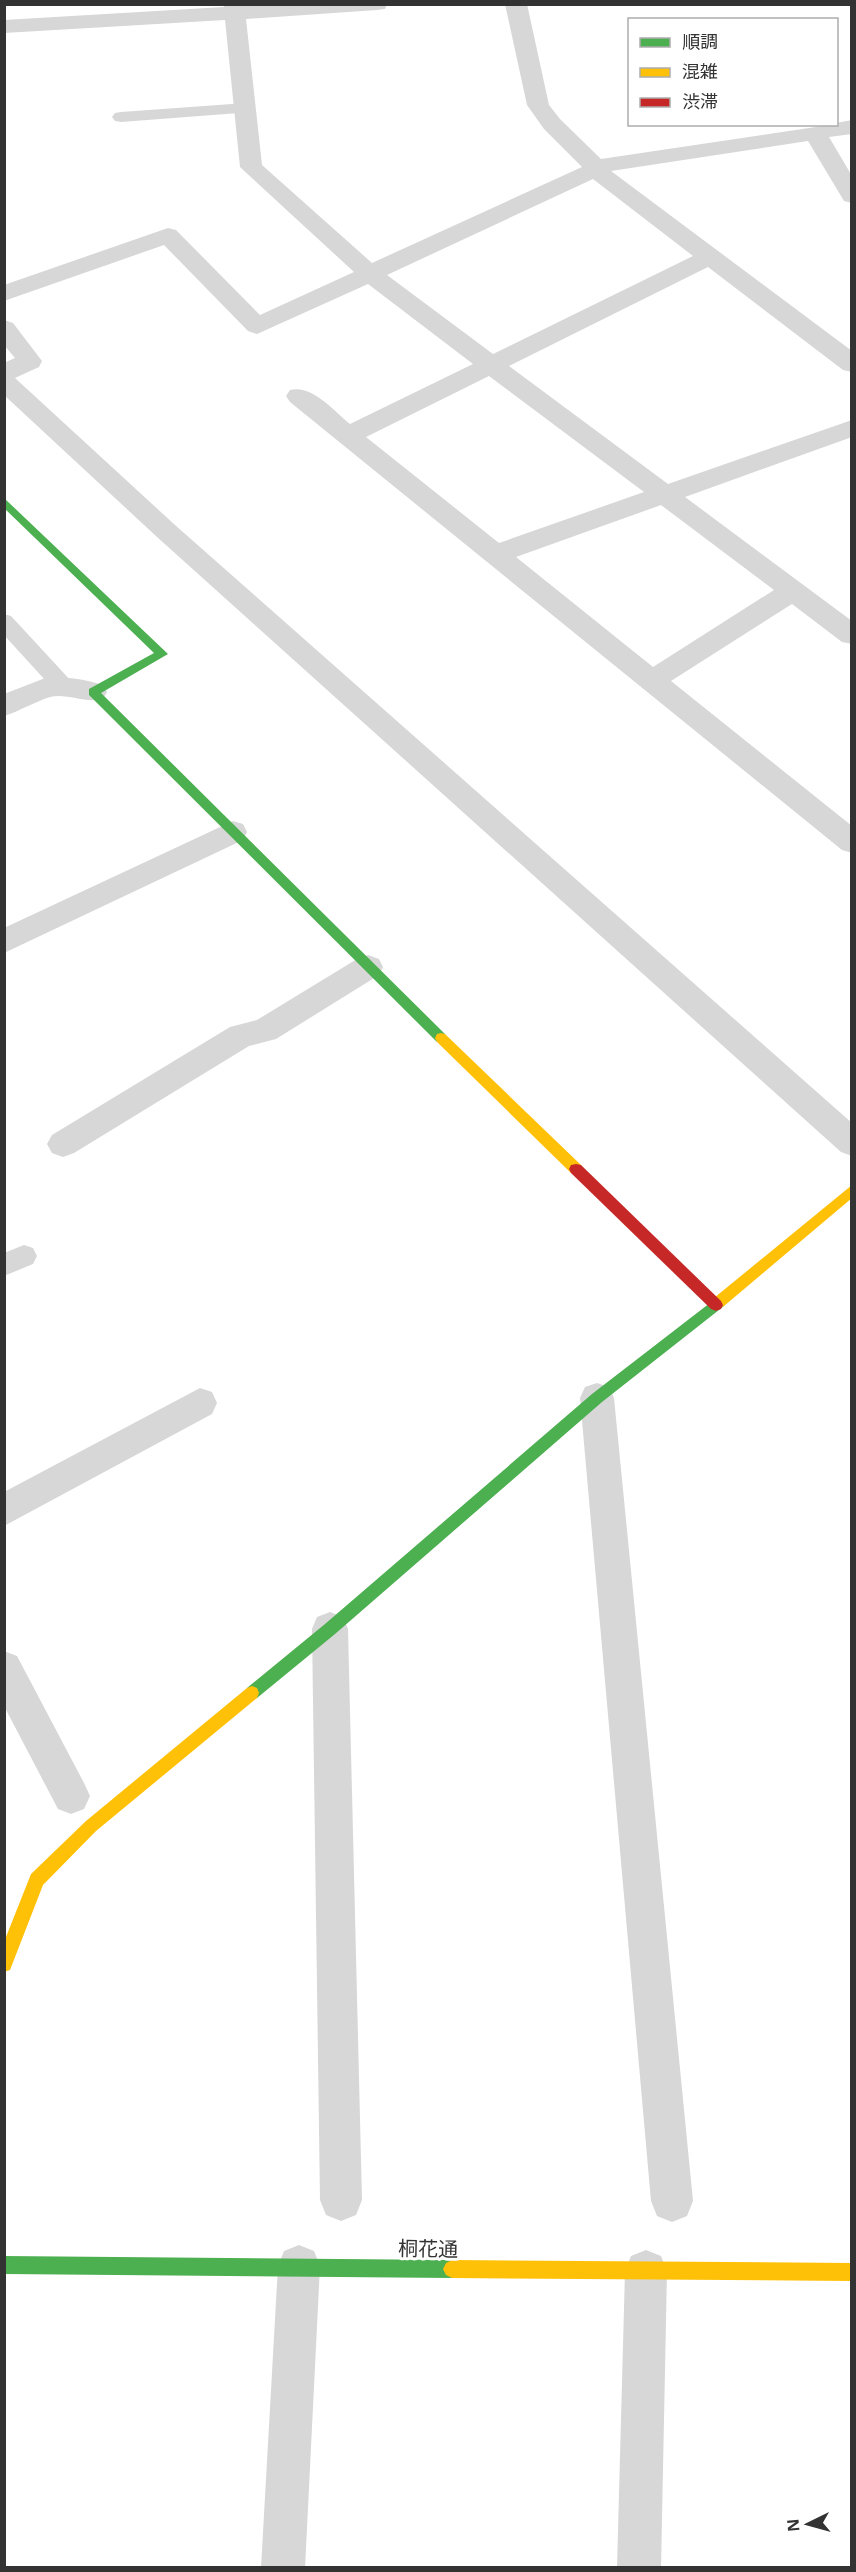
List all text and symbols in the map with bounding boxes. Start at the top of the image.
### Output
legend [628,18,838,126]
text: 順調 [682,29,718,53]
text: 混雑 [682,59,718,83]
text: 渋滞 [682,89,718,113]
street label: 桐花通 [398,2234,458,2263]
north arrow [778,2494,838,2554]
text: N [782,2518,805,2533]

